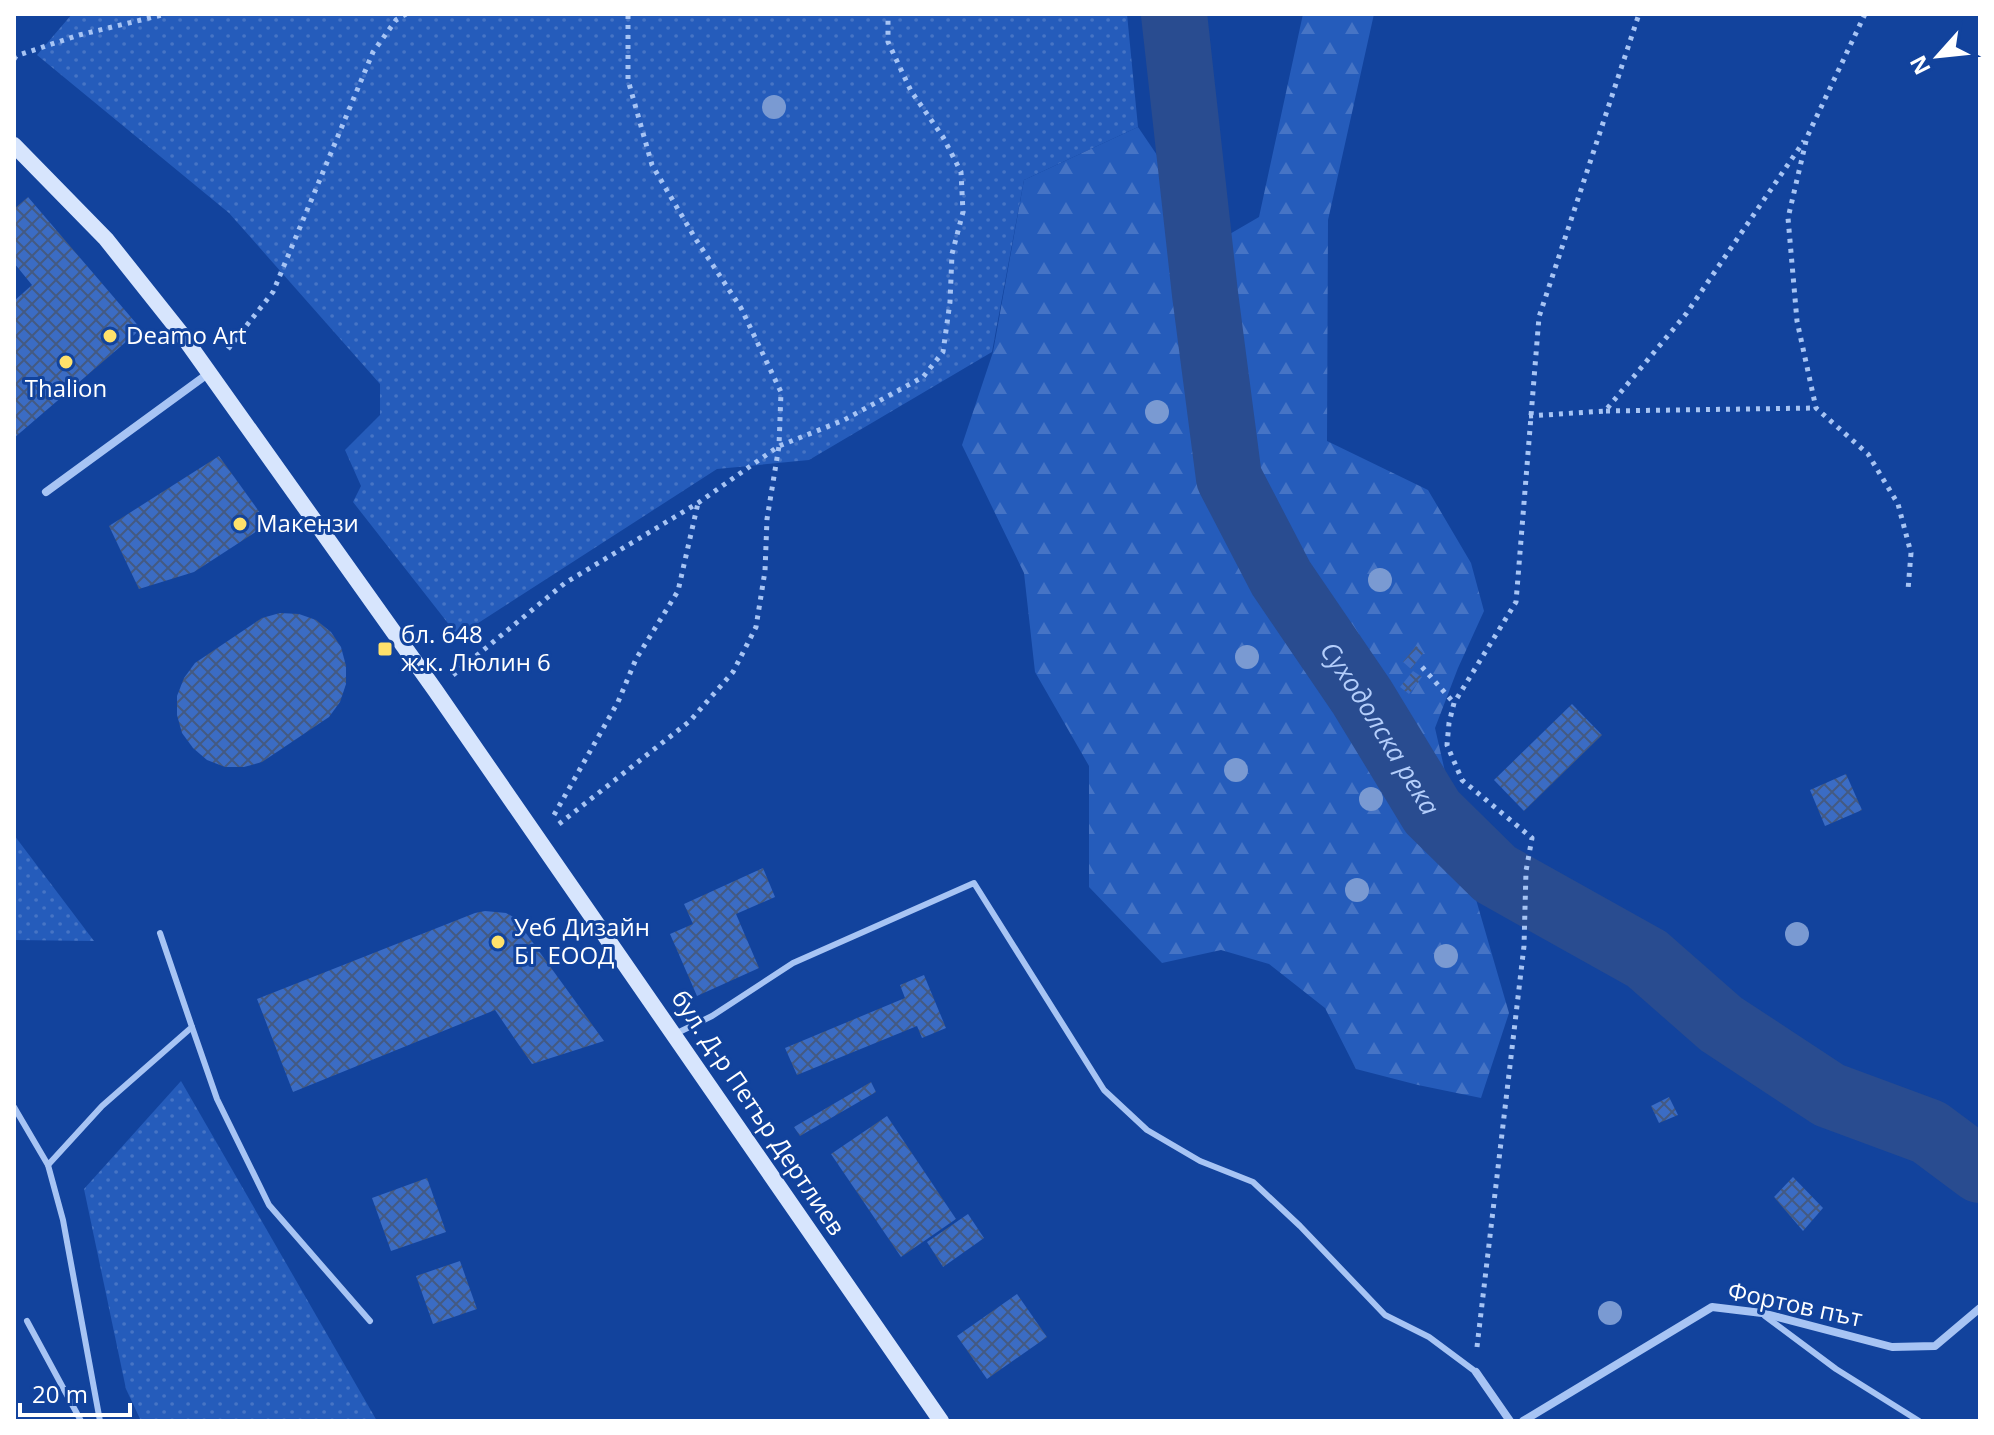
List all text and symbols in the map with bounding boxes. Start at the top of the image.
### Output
north arrow [1898,16,1978,96]
text: N [1902,51,1937,80]
place label: Deamo Art [126,318,247,351]
marker: Deamo Art [101,327,119,345]
marker: Thalion [57,353,75,371]
place label: Thalion [25,371,107,404]
place label: Макензи [256,506,359,539]
marker: Макензи [231,515,249,533]
place label: бл. 648 ж.к. Люлин 6 [401,617,551,678]
water label: Суходолска река [1312,634,1449,822]
marker: бл. 648 ж.к. Люлин 6 [376,640,394,658]
place label: Уеб Дизайн БГ ЕООД [514,910,650,971]
marker: Уеб Дизайн БГ ЕООД [489,933,507,951]
street label: бул. Д-р Петър Дертлиев [665,983,854,1241]
street label: Фортов път [1725,1273,1866,1334]
scale bar [20,1367,130,1417]
text: 20 m [32,1377,88,1410]

